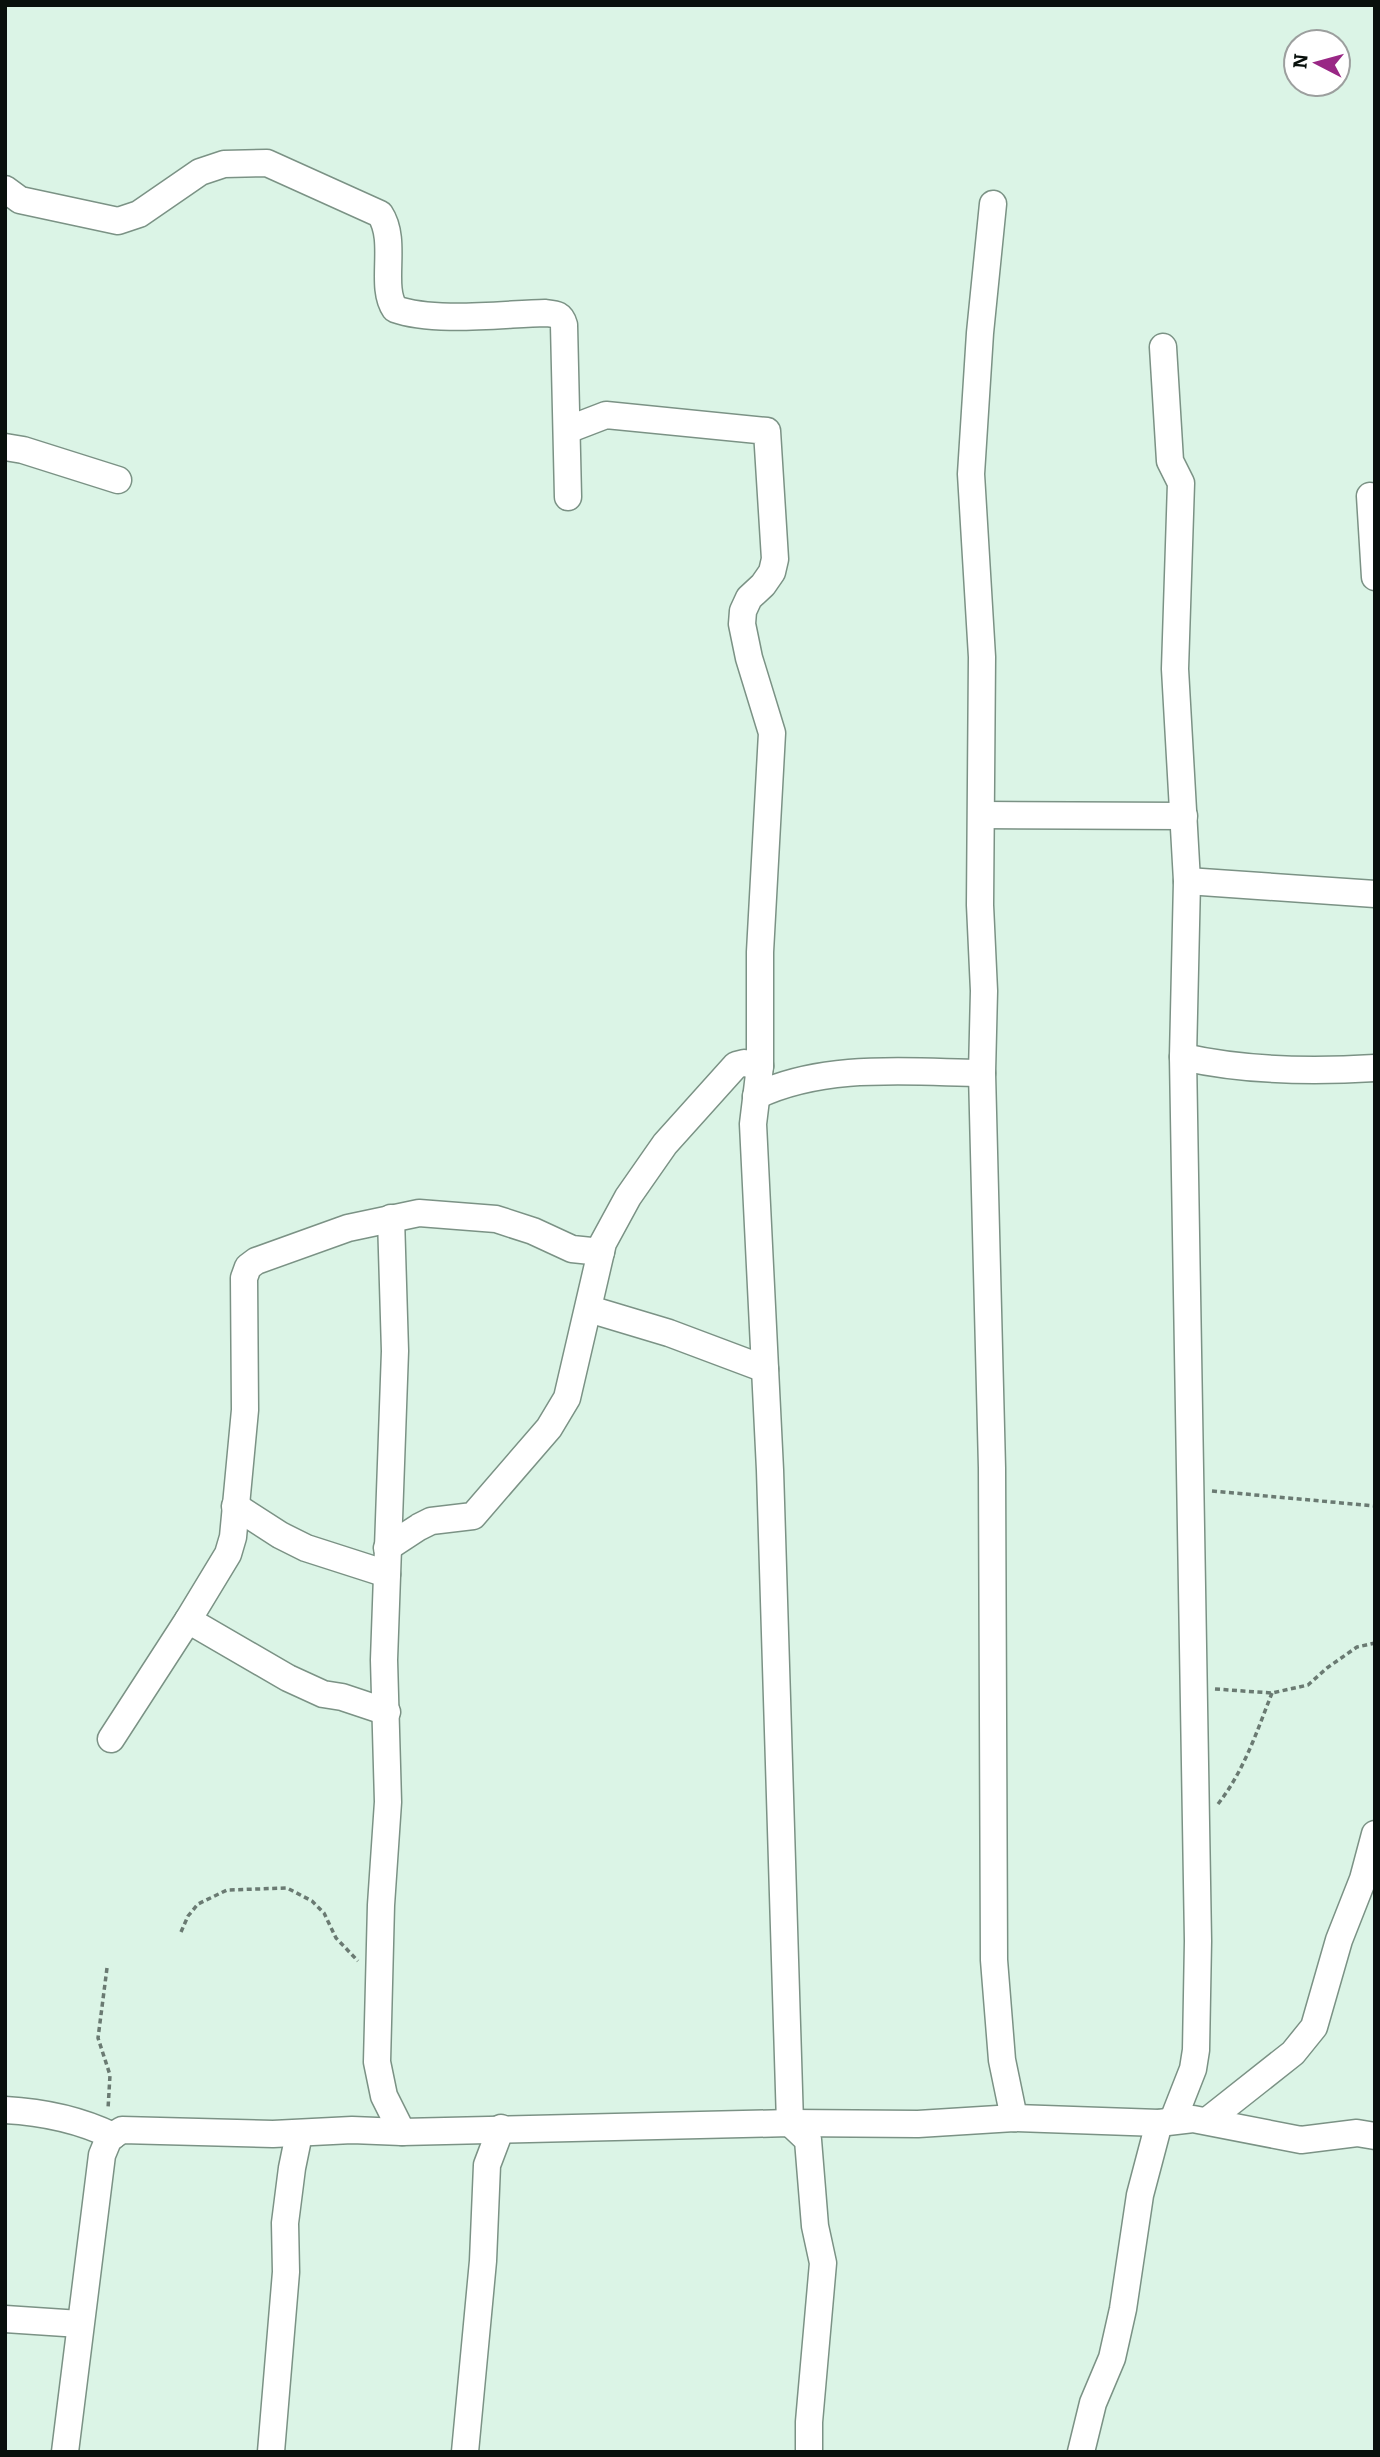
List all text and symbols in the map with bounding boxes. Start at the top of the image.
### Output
north arrow [1282,28,1352,98]
text: N [1288,52,1313,70]

